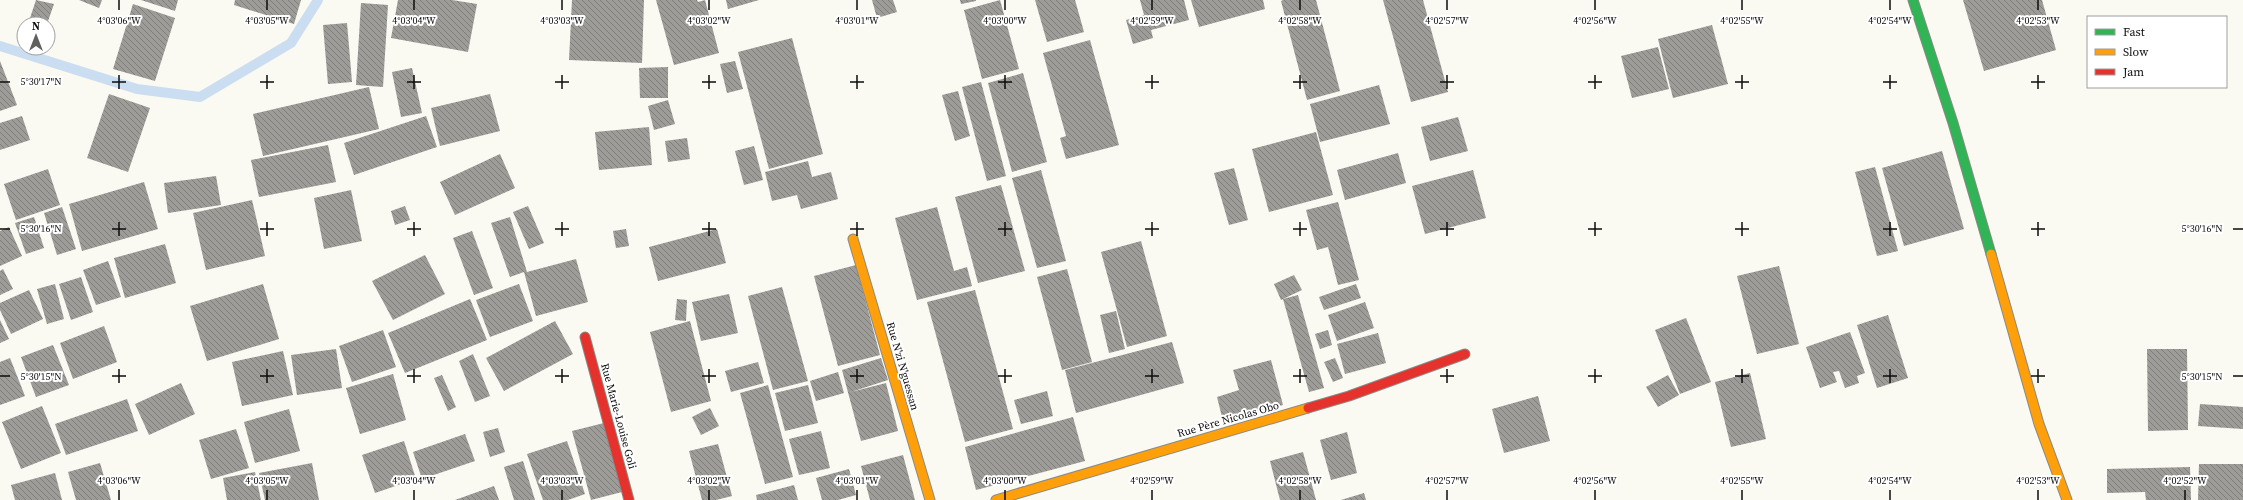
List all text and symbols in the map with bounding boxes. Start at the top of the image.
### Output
text: 4°03'06"W [97,14,141,27]
text: 4°03'05"W [245,14,289,27]
text: 4°03'04"W [392,14,436,27]
text: 4°03'03"W [540,14,584,27]
text: 4°03'02"W [687,14,731,27]
text: 4°03'01"W [835,14,879,27]
text: 4°03'00"W [983,14,1027,27]
text: 4°02'59"W [1130,14,1174,27]
text: 4°02'58"W [1278,14,1322,27]
text: 4°02'57"W [1425,14,1469,27]
text: 4°02'56"W [1573,14,1617,27]
text: 4°02'55"W [1720,14,1764,27]
text: 4°02'54"W [1868,14,1912,27]
text: 4°02'53"W [2016,14,2060,27]
north arrow [16,16,56,56]
legend [2087,16,2227,88]
text: N [32,19,40,34]
text: Fast [2123,24,2145,40]
text: Slow [2123,44,2149,60]
text: Jam [2122,64,2144,80]
text: 5°30'17"N [20,75,62,88]
text: 5°30'16"N [20,222,62,235]
text: 5°30'16"N [2181,222,2223,235]
street label: Rue N'zi N'guessan [883,320,922,412]
street label: Rue Marie-Louise Goli [597,362,640,471]
text: 5°30'15"N [20,370,62,383]
text: 5°30'15"N [2181,370,2223,383]
street label: Rue Père Nicolas Obo [1176,398,1281,441]
text: 4°03'06"W [97,474,141,487]
text: 4°03'05"W [245,474,289,487]
text: 4°03'04"W [392,474,436,487]
text: 4°03'03"W [540,474,584,487]
text: 4°03'02"W [687,474,731,487]
text: 4°03'01"W [835,474,879,487]
text: 4°03'00"W [983,474,1027,487]
text: 4°02'59"W [1130,474,1174,487]
text: 4°02'58"W [1278,474,1322,487]
text: 4°02'57"W [1425,474,1469,487]
text: 4°02'56"W [1573,474,1617,487]
text: 4°02'55"W [1720,474,1764,487]
text: 4°02'54"W [1868,474,1912,487]
text: 4°02'53"W [2016,474,2060,487]
text: 4°02'52"W [2163,474,2207,487]

